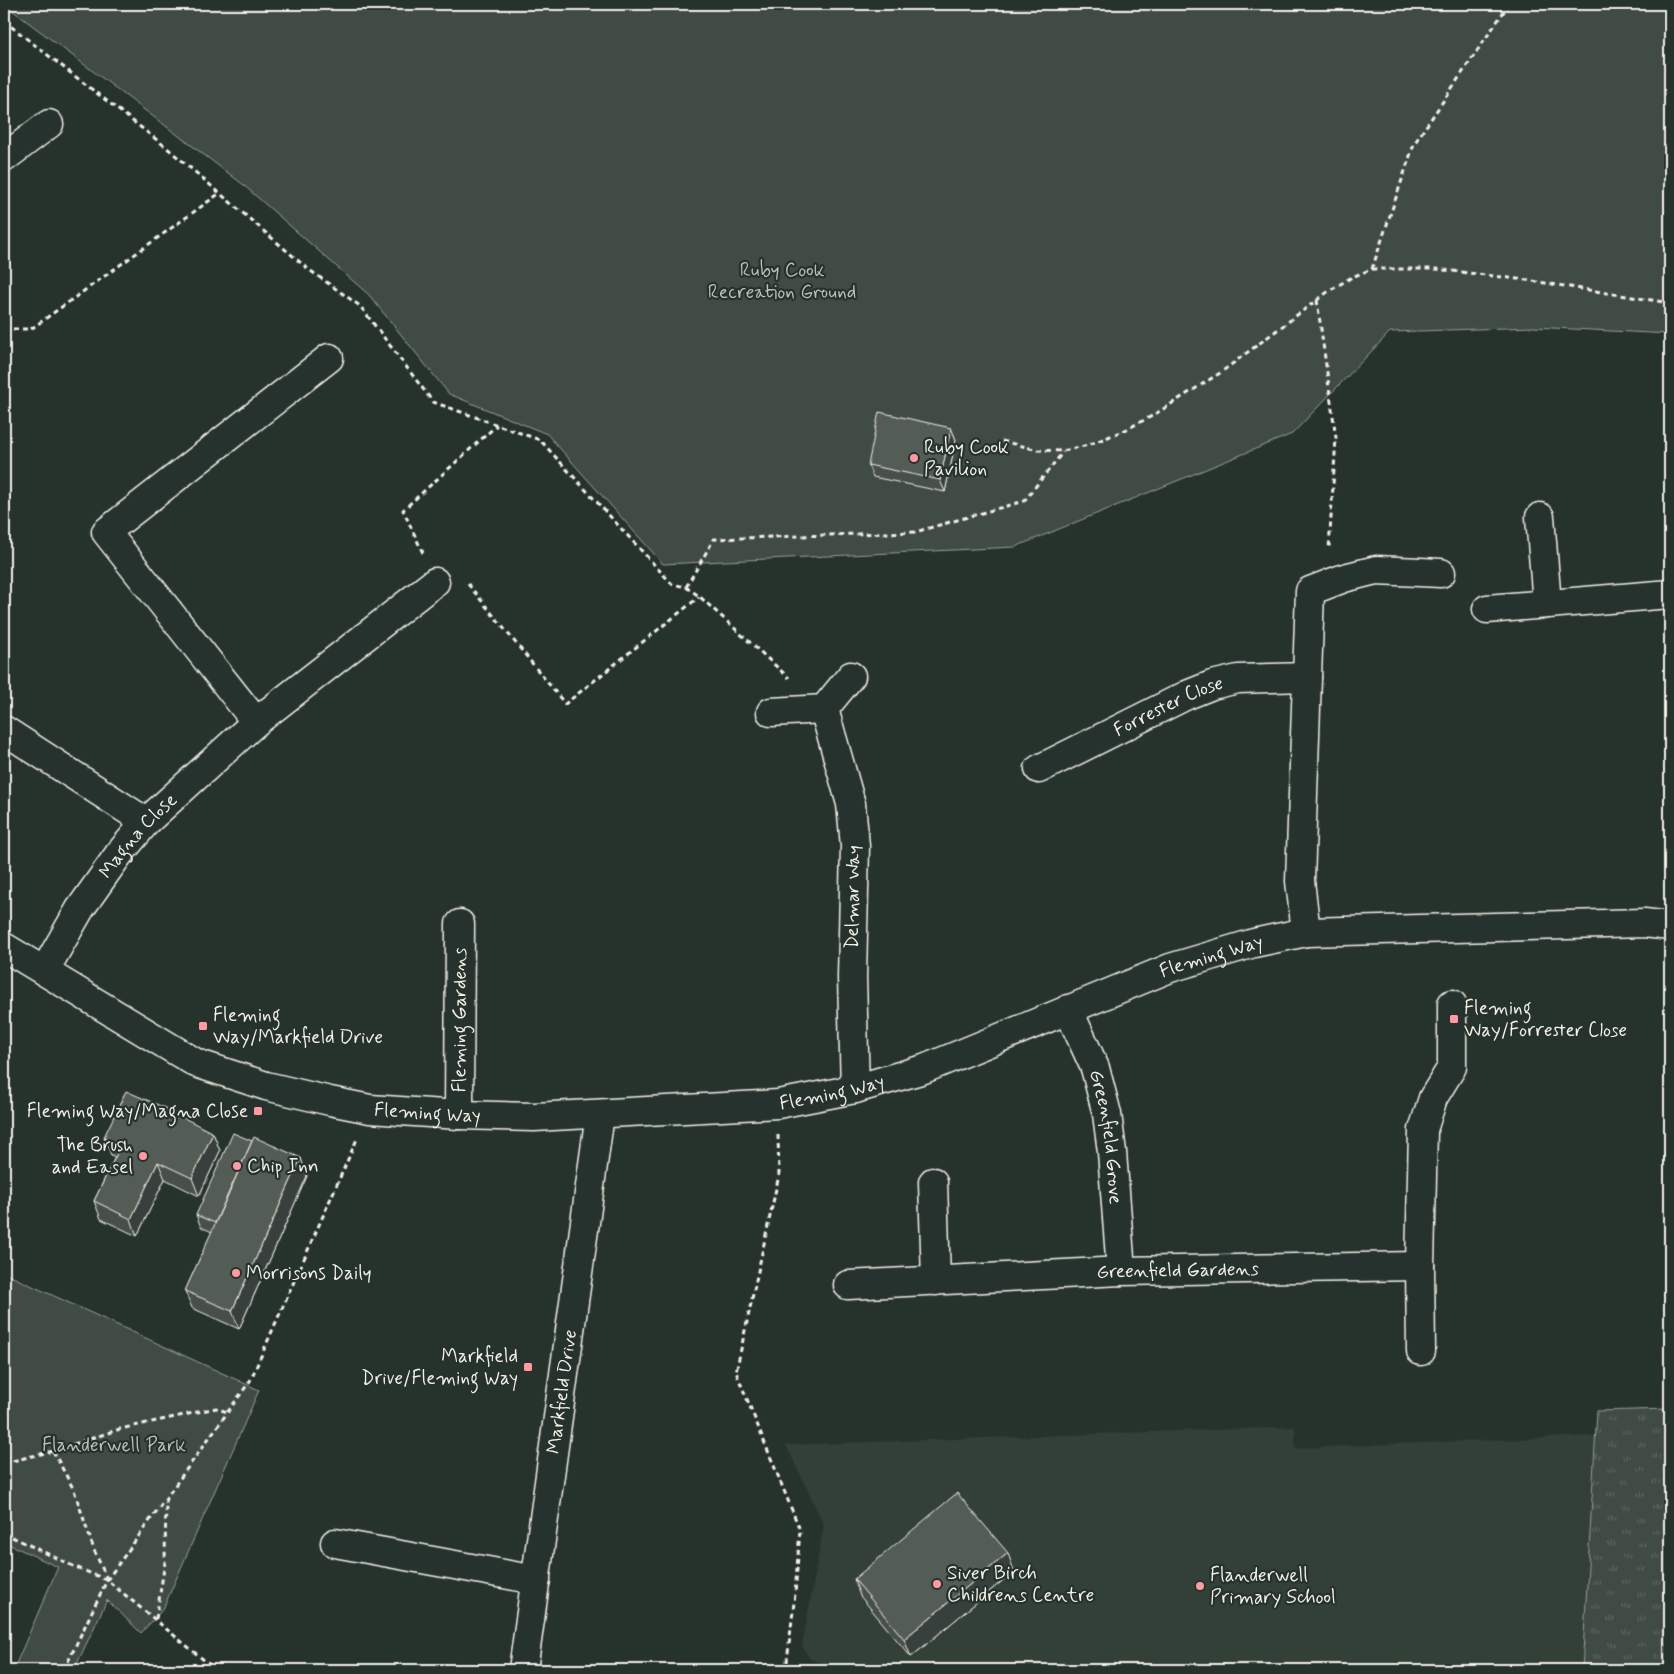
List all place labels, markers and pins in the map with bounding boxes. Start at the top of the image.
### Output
place label: Ruby Cook Pavilion [924,435,1009,482]
marker: Ruby Cook Pavilion [908,452,920,464]
place label: Fleming Way/Forrester Close [1464,996,1627,1043]
place label: Fleming Way/Markfield Drive [213,1003,383,1050]
marker: Fleming Way/Forrester Close [1448,1013,1460,1025]
marker: Fleming Way/Markfield Drive [197,1020,209,1032]
place label: Fleming Way/Magna Close [27,1099,248,1127]
marker: Fleming Way/Magna Close [252,1105,264,1117]
place label: The Brush and Easel [52,1133,133,1180]
marker: The Brush and Easel [137,1150,149,1162]
place label: Chip Inn [247,1154,319,1179]
marker: Chip Inn [231,1160,243,1172]
place label: Morrisons Daily [246,1261,372,1286]
marker: Morrisons Daily [230,1267,242,1279]
place label: Markfield Drive/Fleming Way [361,1344,518,1394]
marker: Markfield Drive/Fleming Way [522,1361,534,1373]
place label: Siver Birch Childrens Centre [947,1561,1094,1608]
place label: Flanderwell Primary School [1210,1563,1336,1610]
marker: Siver Birch Childrens Centre [931,1578,943,1590]
marker: Flanderwell Primary School [1194,1580,1206,1592]

